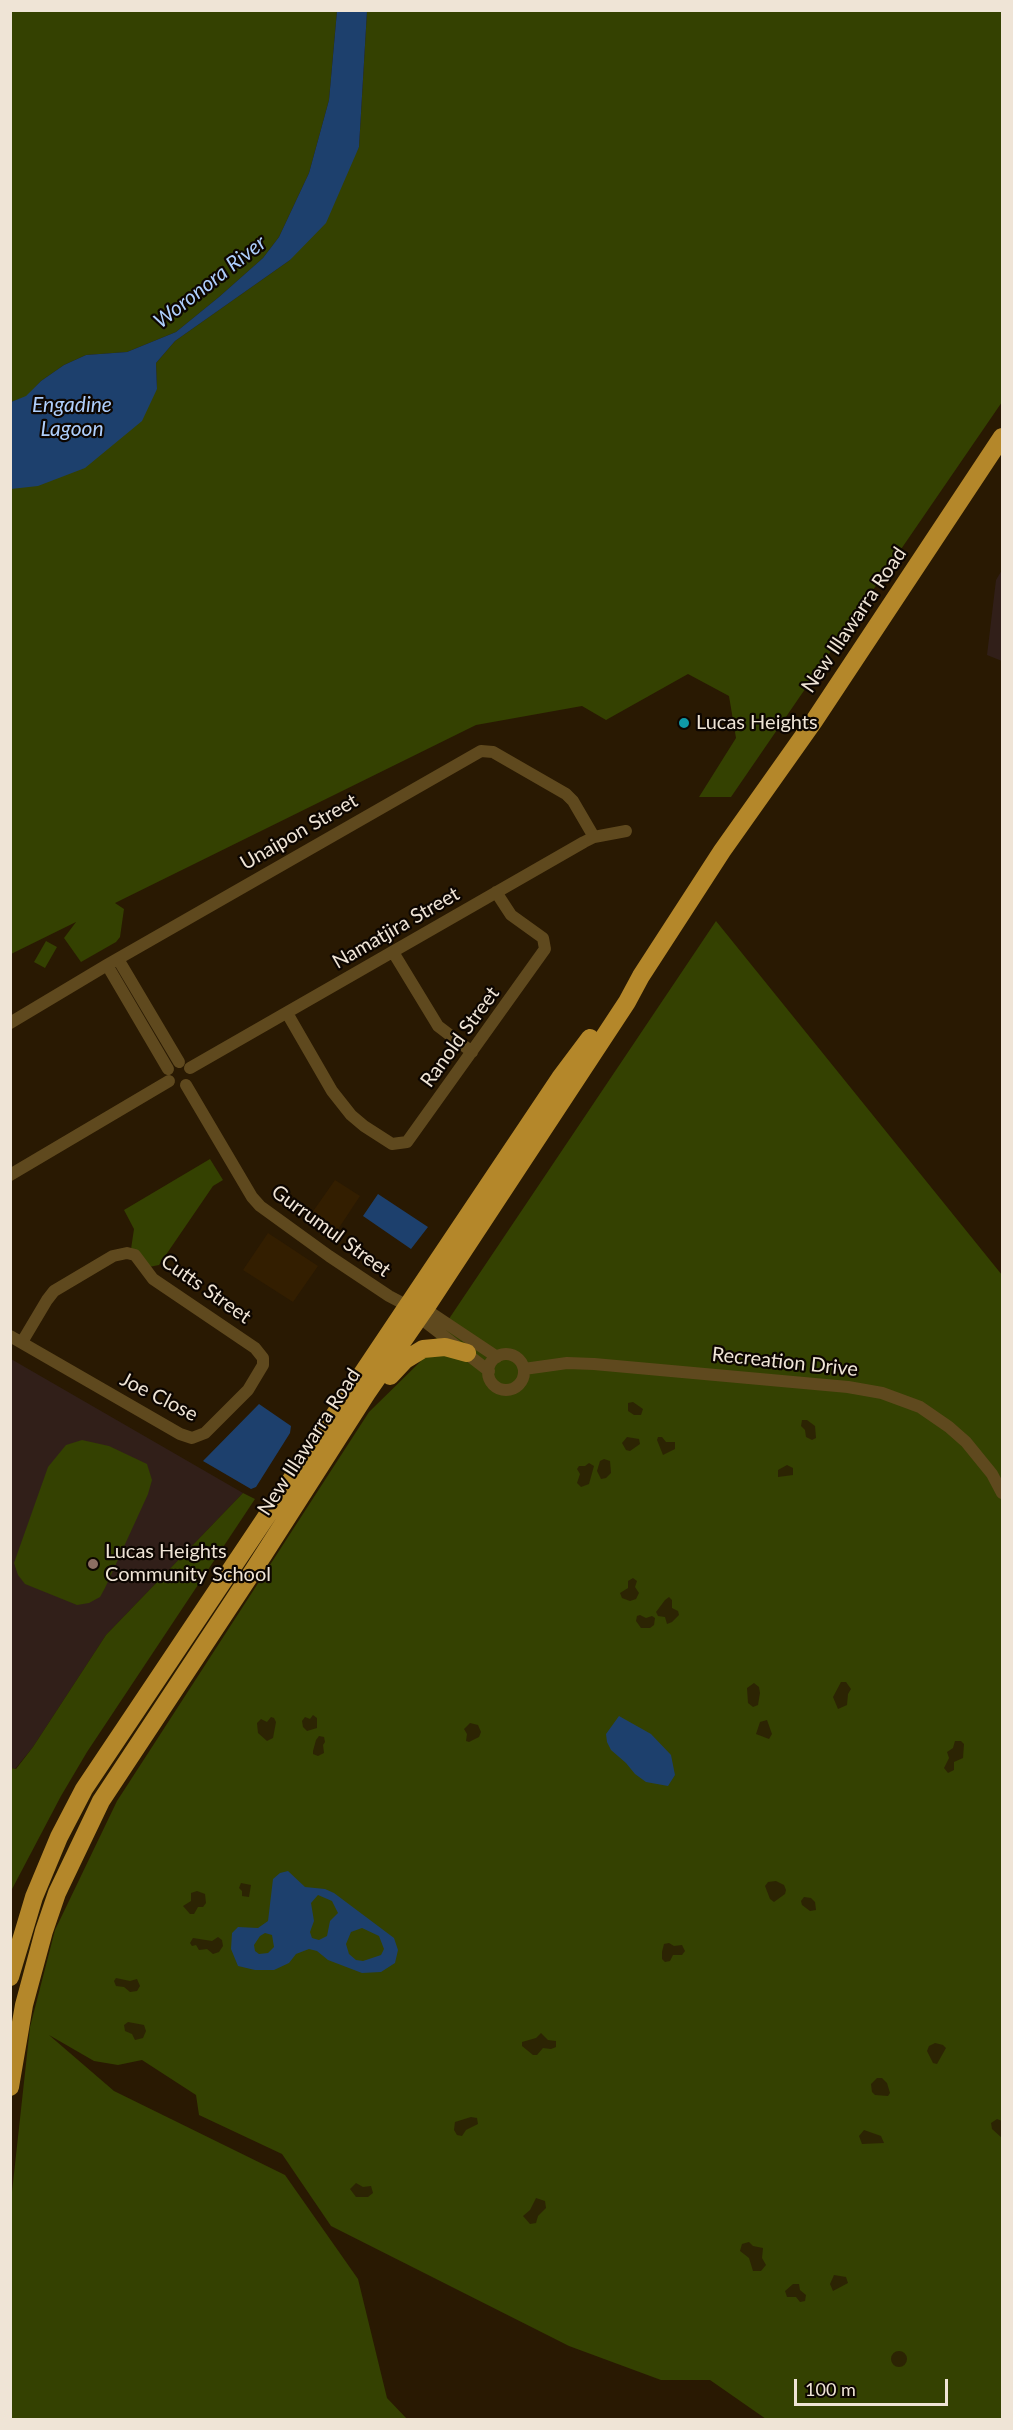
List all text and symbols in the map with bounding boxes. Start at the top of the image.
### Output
water label: Woronora River [149,230,271,334]
water label: Engadine Lagoon [32,392,112,442]
street label: New Illawarra Road [796,543,912,697]
place label: Lucas Heights [696,711,818,735]
marker: Lucas Heights [677,716,691,730]
street label: Unaipon Street [236,789,362,875]
street label: Namatjira Street [328,882,464,974]
street label: Ranold Street [415,982,505,1092]
street label: Gurrumul Street [267,1180,395,1282]
street label: Cutts Street [156,1249,256,1329]
street label: Recreation Drive [711,1342,859,1382]
street label: New Illawarra Road [253,1364,365,1520]
street label: Joe Close [116,1367,202,1427]
place label: Lucas Heights Community School [105,1540,271,1587]
marker: Lucas Heights Community School [86,1557,100,1571]
scale bar [797,2367,952,2405]
text: 100 m [805,2378,856,2400]

